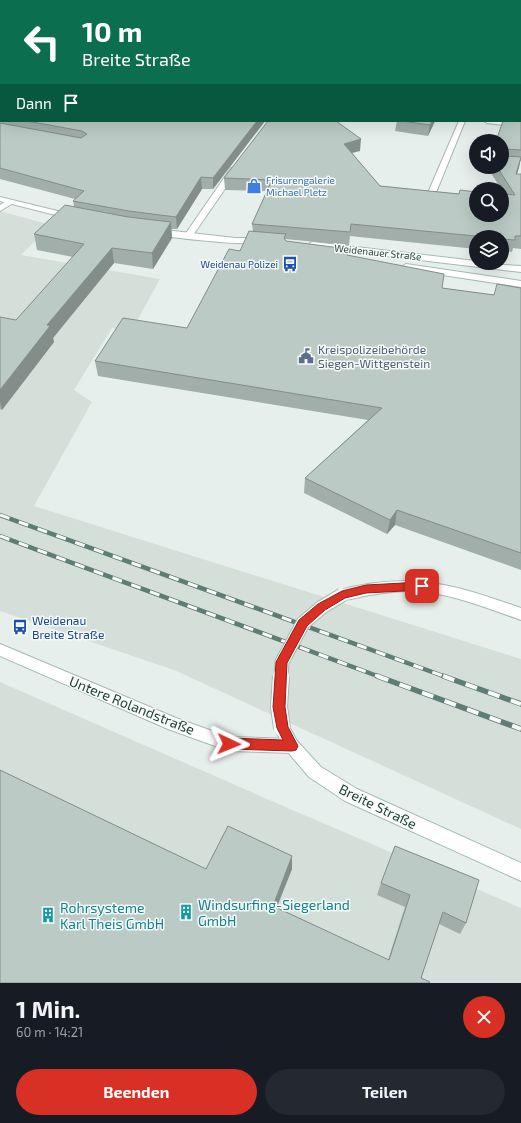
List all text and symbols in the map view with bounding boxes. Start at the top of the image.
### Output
text: 10 m [82,14,142,48]
icon: left [16,16,68,68]
text: Breite Straße [82,48,191,70]
icon: arrive [60,92,82,114]
text: Dann [16,94,52,112]
map controls [469,134,509,270]
button: sound [469,134,509,174]
place label: Frisurengalerie Michael Pletz [266,174,335,198]
shop icon: Frisurengalerie Michael Pletz [245,177,263,195]
button: search [469,182,509,222]
button: layers [469,230,509,270]
street label: Weidenauer Straße [334,241,422,263]
bus stop icon: Weidenau Polizei [281,255,299,273]
place label: Weidenau Polizei [201,258,278,270]
place label: Kreispolizeibehörde Siegen-Wittgenstein [318,342,430,370]
public building icon: Kreispolizeibehörde Siegen-Wittgenstein [297,347,315,365]
pin [405,569,439,603]
icon: arrive [411,575,433,597]
place label: Weidenau Breite Straße [32,613,104,641]
bus stop icon: Weidenau Breite Straße [11,618,29,636]
street label: Untere Rolandstraße [67,672,197,738]
position arrow [208,723,250,765]
street label: Breite Straße [336,780,420,832]
place label: Windsurfing-Siegerland GmbH [198,896,350,929]
place label: Rohrsysteme Karl Theis GmbH [60,899,164,932]
building icon: Windsurfing-Siegerland GmbH [177,903,195,921]
building icon: Rohrsysteme Karl Theis GmbH [39,906,57,924]
text: 1 Min. [16,994,80,1023]
button: close [463,996,505,1038]
text: 60 m · 14:21 [16,1024,83,1040]
button: Beenden [16,1069,257,1115]
button: Teilen [265,1069,505,1115]

